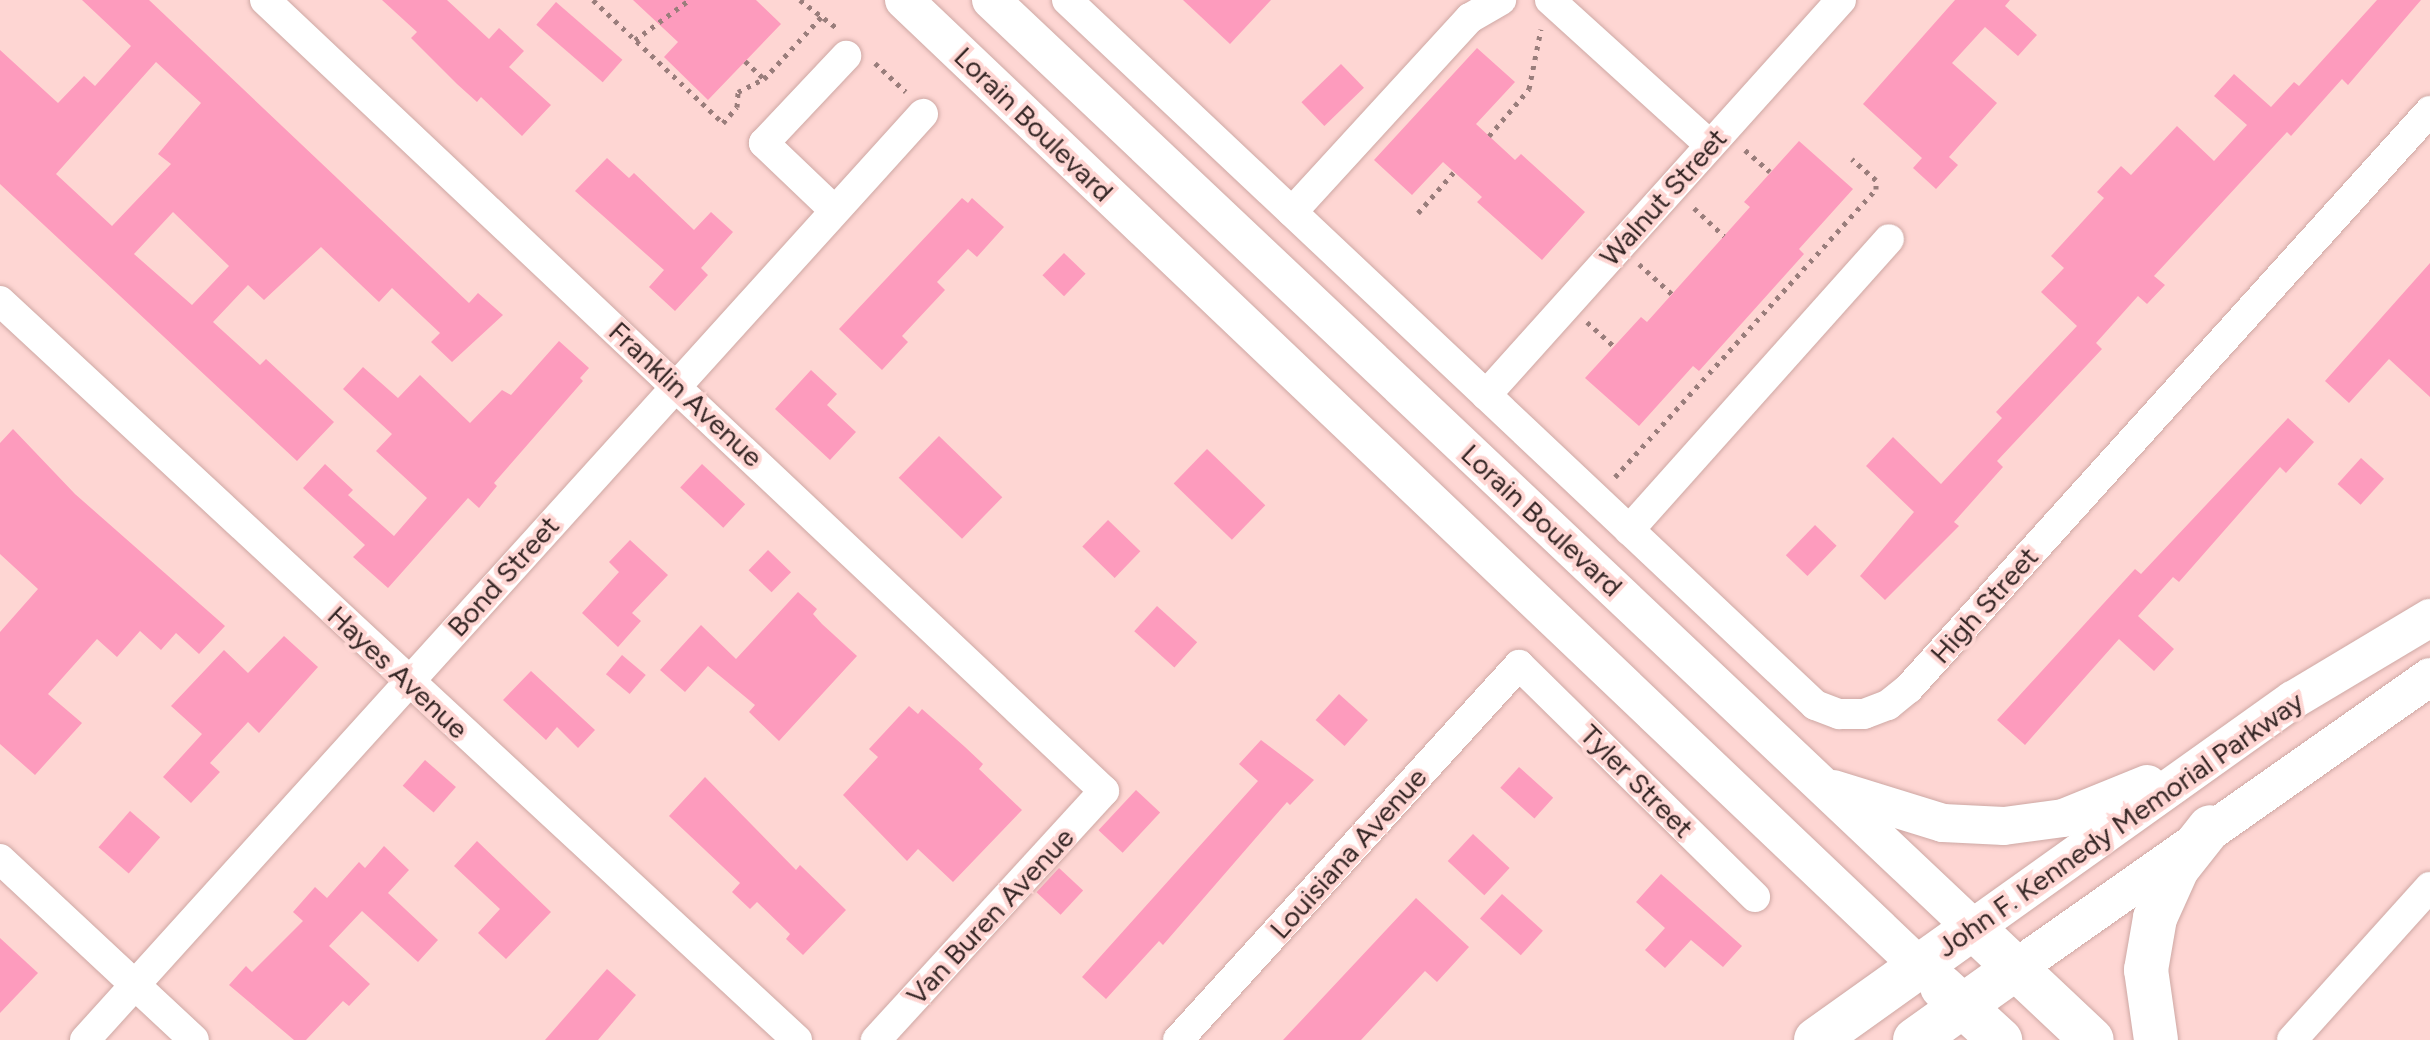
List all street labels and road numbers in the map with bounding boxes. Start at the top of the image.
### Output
street label: Lorain Boulevard [948,40,1120,208]
street label: Walnut Street [1593,121,1733,273]
street label: Franklin Avenue [602,314,770,474]
street label: Lorain Boulevard [1454,437,1630,603]
street label: Bond Street [440,509,566,643]
street label: High Street [1923,540,2045,670]
street label: Hayes Avenue [321,599,475,745]
street label: John F. Kennedy Memorial Parkway [1930,684,2310,964]
street label: Tyler Street [1573,717,1701,845]
street label: Louisiana Avenue [1262,761,1434,945]
street label: Van Buren Avenue [899,821,1081,1011]

